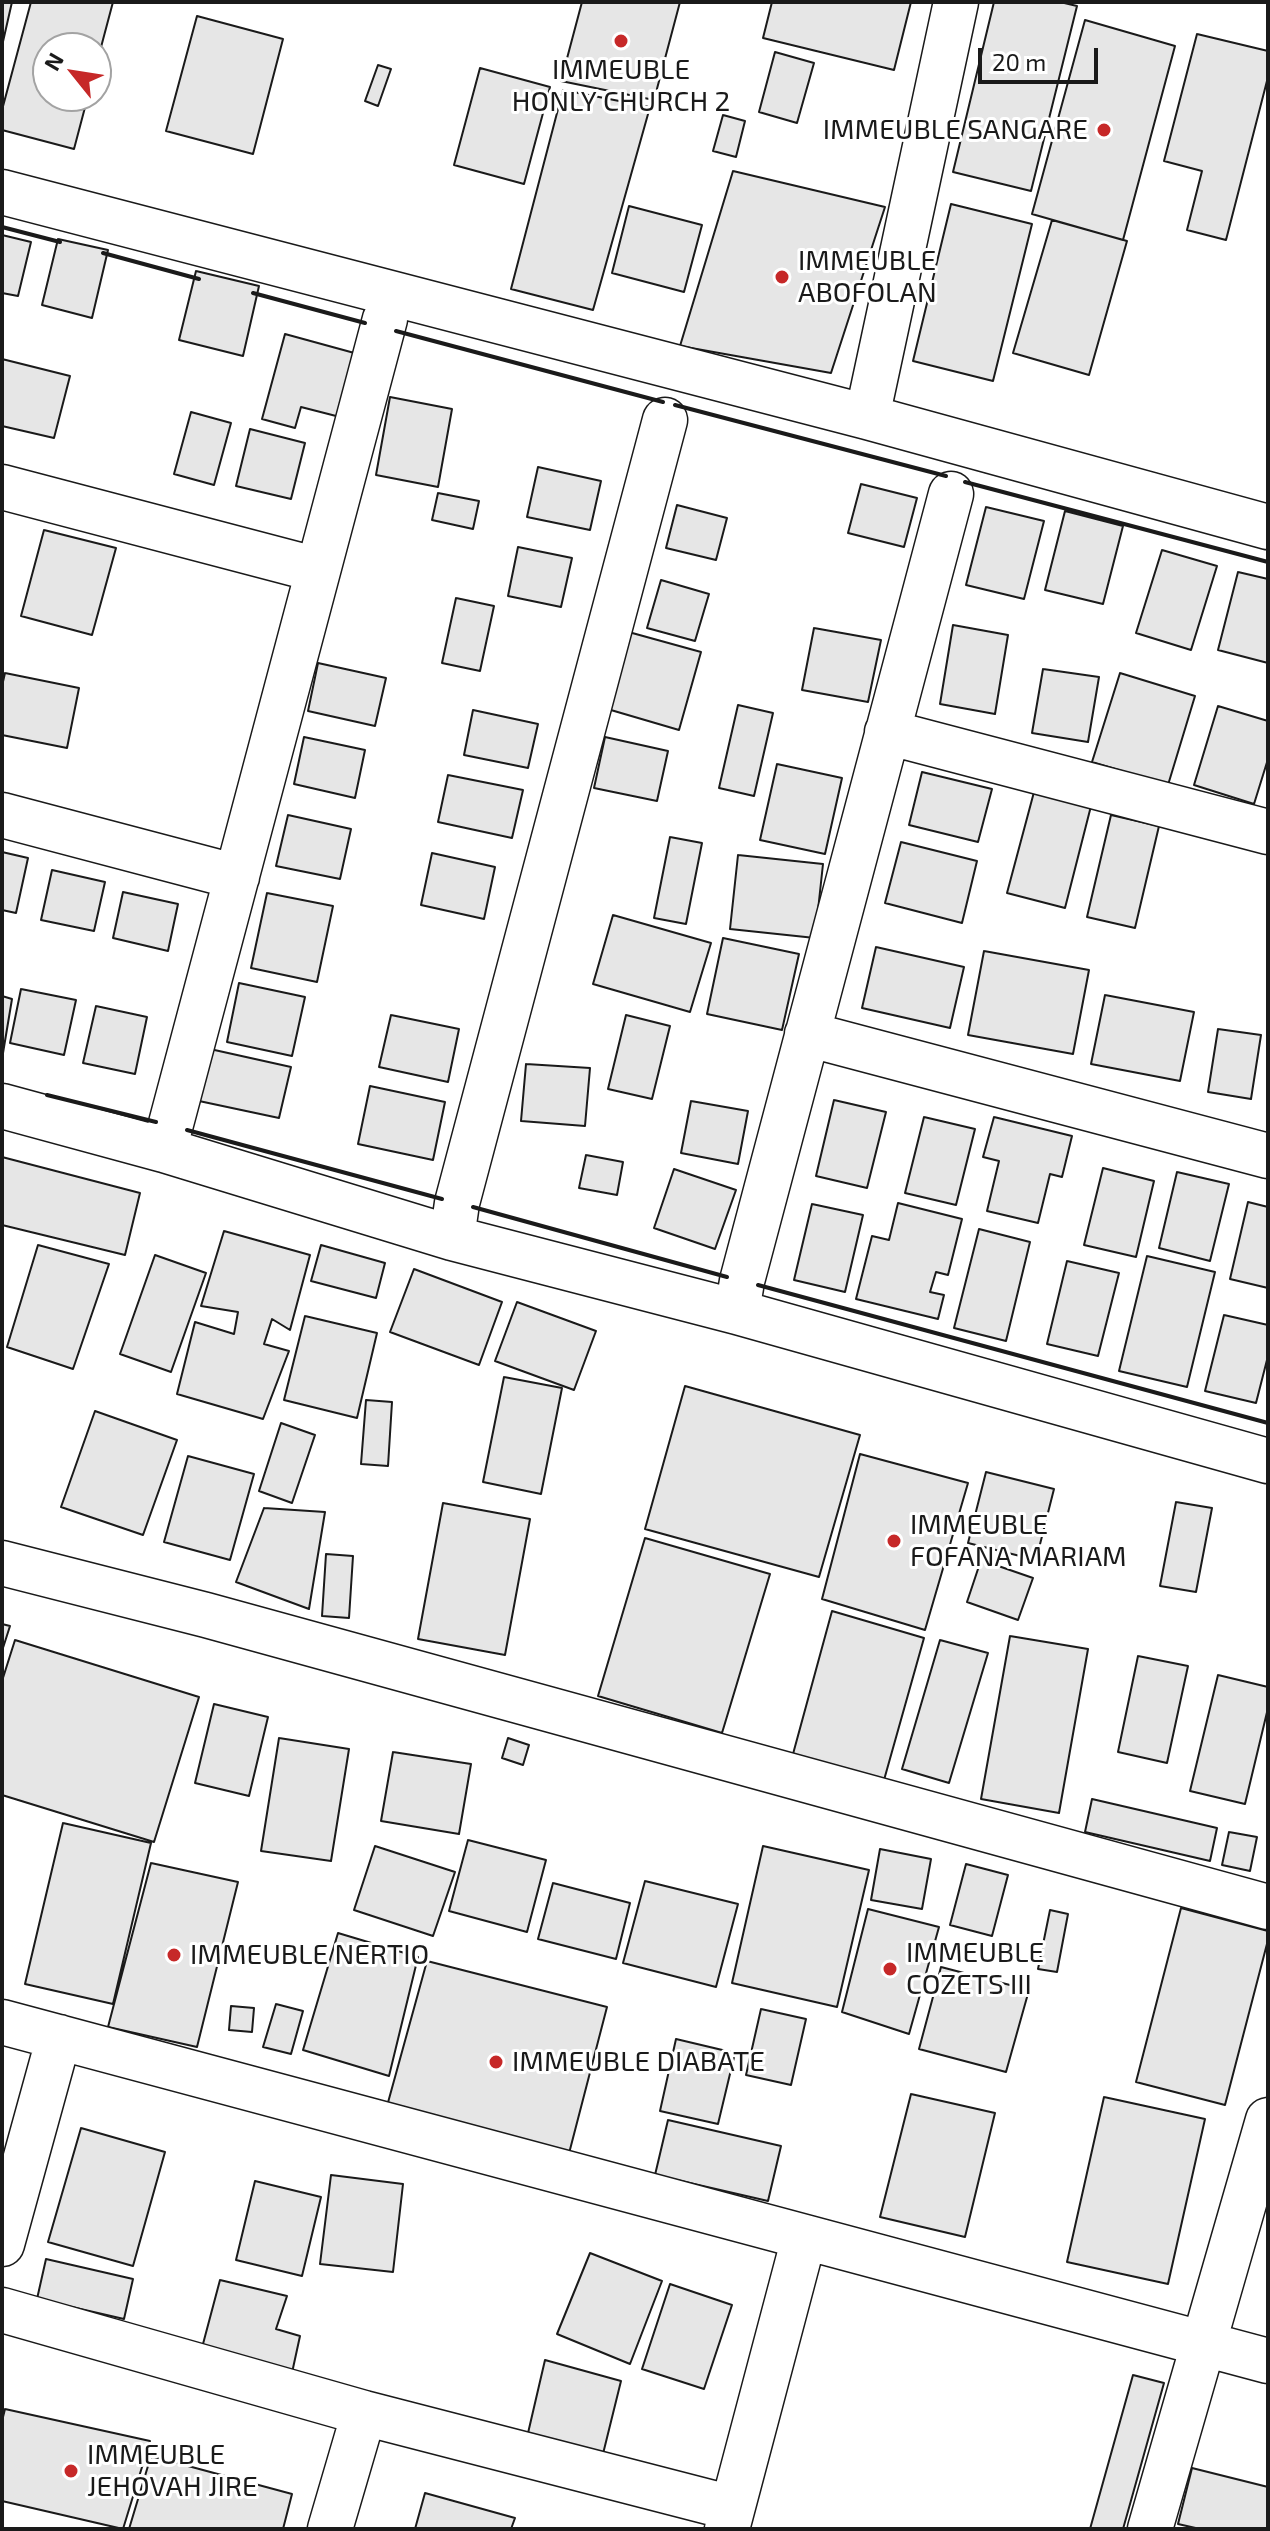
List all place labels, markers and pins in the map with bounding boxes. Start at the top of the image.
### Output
marker: IMMEUBLE HONLY CHURCH 2 [612,32,630,50]
place label: IMMEUBLE HONLY CHURCH 2 [512,53,730,119]
place label: IMMEUBLE SANGARE [823,113,1088,147]
marker: IMMEUBLE SANGARE [1095,121,1113,139]
place label: IMMEUBLE ABOFOLAN [798,244,937,310]
marker: IMMEUBLE ABOFOLAN [773,268,791,286]
place label: IMMEUBLE FOFANA MARIAM [910,1508,1127,1574]
marker: IMMEUBLE FOFANA MARIAM [885,1532,903,1550]
place label: IMMEUBLE COZETS III [906,1936,1044,2002]
place label: IMMEUBLE NERTIO [190,1938,429,1972]
marker: IMMEUBLE NERTIO [165,1946,183,1964]
marker: IMMEUBLE COZETS III [881,1960,899,1978]
place label: IMMEUBLE DIABATE [512,2045,765,2079]
marker: IMMEUBLE DIABATE [487,2053,505,2071]
place label: IMMEUBLE JEHOVAH JIRE [87,2438,258,2504]
marker: IMMEUBLE JEHOVAH JIRE [62,2462,80,2480]

